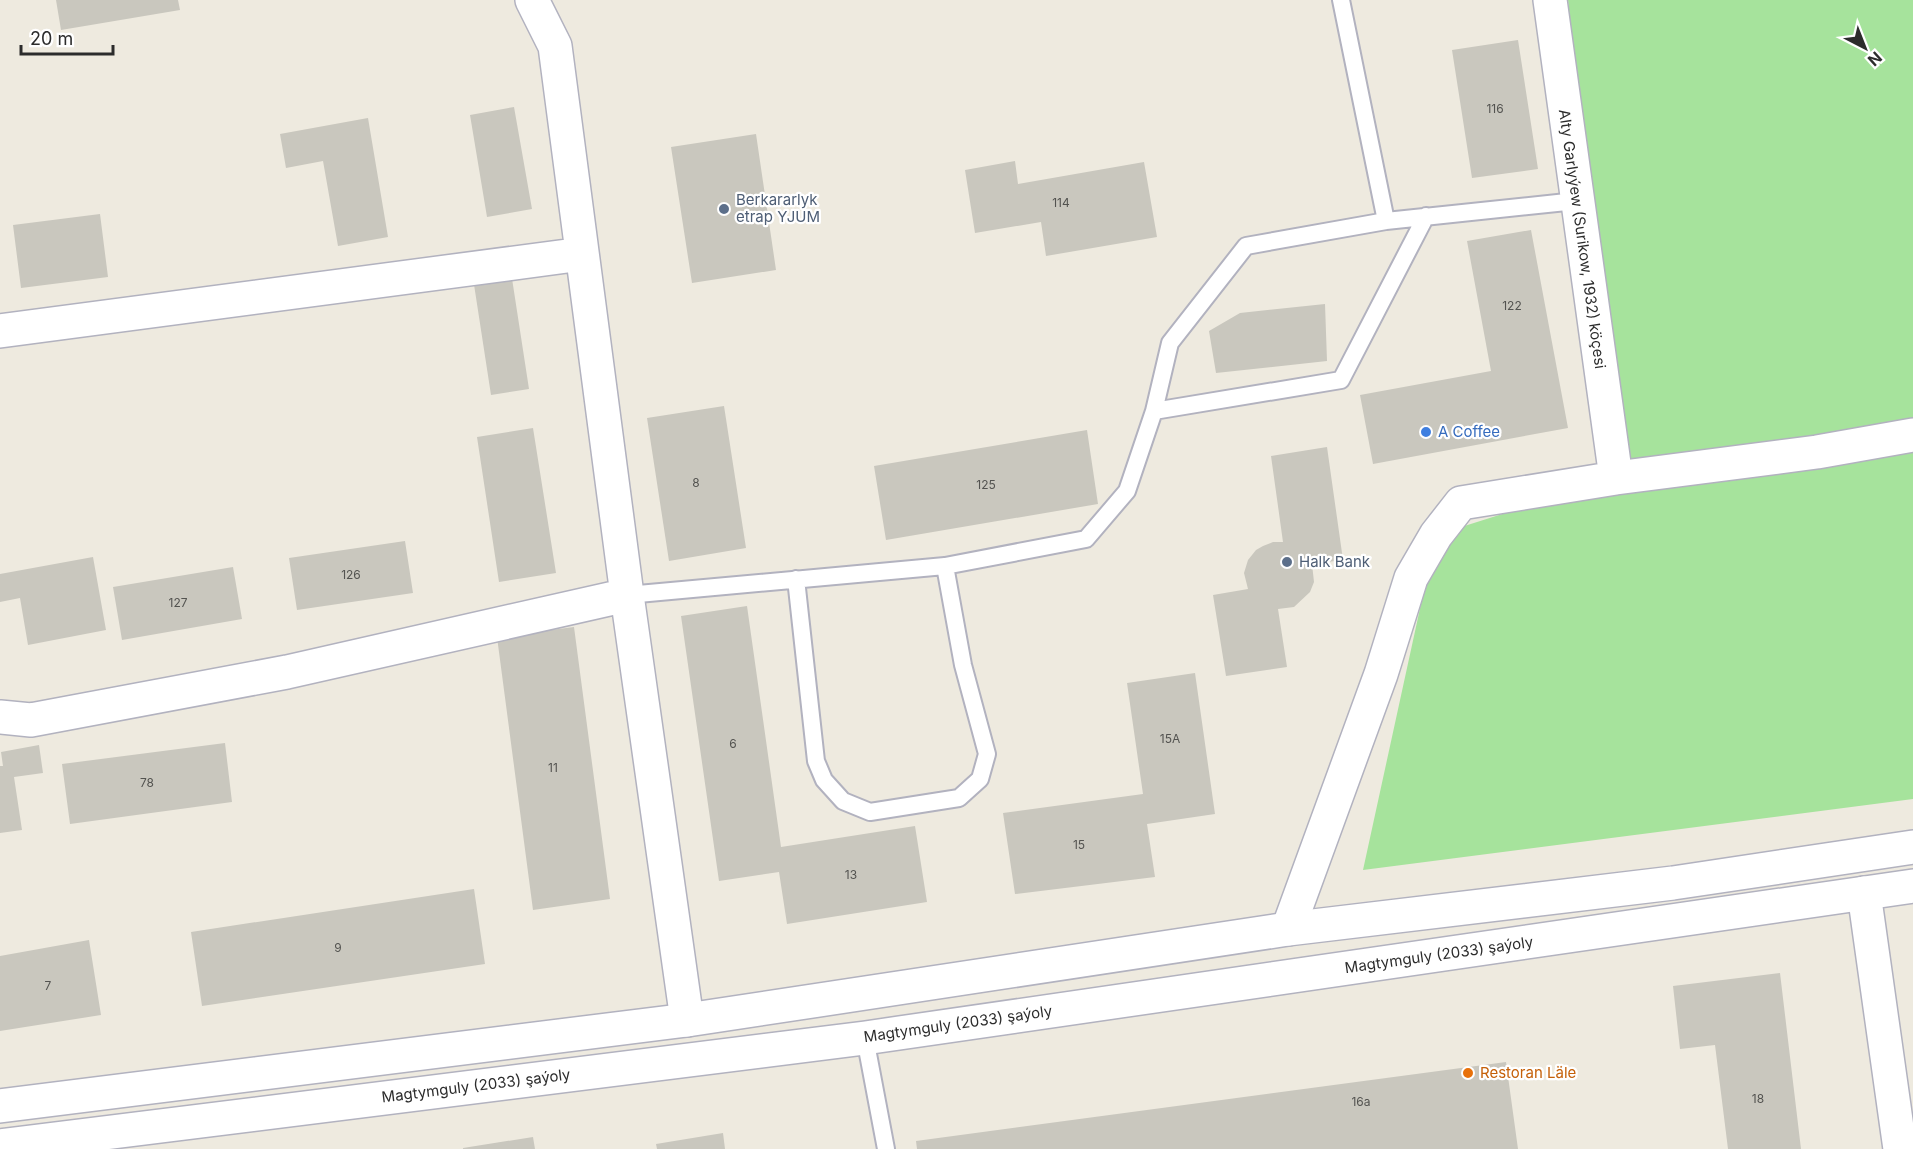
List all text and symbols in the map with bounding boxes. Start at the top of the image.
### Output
scale bar [21,18,112,56]
north arrow [1835,18,1895,78]
text: 20 m [30,28,73,49]
text: N [1864,48,1886,71]
house number: 116 [1486,101,1504,116]
street label: Alty Garlyýew (Surikow, 1932) köçesi [1555,108,1610,370]
place label: Berkararlyk etrap YJUM [736,190,820,226]
house number: 114 [1052,195,1070,210]
marker: Berkararlyk etrap YJUM [717,202,731,216]
house number: 122 [1502,298,1522,313]
place label: A Coffee [1438,422,1500,441]
marker: A Coffee [1419,425,1433,439]
house number: 8 [692,475,700,490]
house number: 125 [976,477,996,492]
place label: Halk Bank [1299,552,1371,571]
marker: Halk Bank [1280,555,1294,569]
house number: 126 [341,567,361,582]
house number: 127 [169,595,188,610]
house number: 15А [1160,731,1180,746]
house number: 6 [729,736,737,751]
house number: 11 [548,760,558,775]
house number: 78 [140,775,154,790]
house number: 15 [1073,837,1085,852]
house number: 13 [845,867,857,882]
street label: Magtymguly (2033) şaýoly [1344,932,1535,977]
house number: 9 [334,940,342,955]
house number: 7 [45,978,52,993]
street label: Magtymguly (2033) şaýoly [863,1001,1054,1046]
place label: Restoran Läle [1480,1063,1576,1082]
street label: Magtymguly (2033) şaýoly [380,1064,572,1107]
marker: Restoran Läle [1461,1066,1475,1080]
house number: 18 [1752,1091,1764,1106]
house number: 16а [1351,1094,1371,1109]

